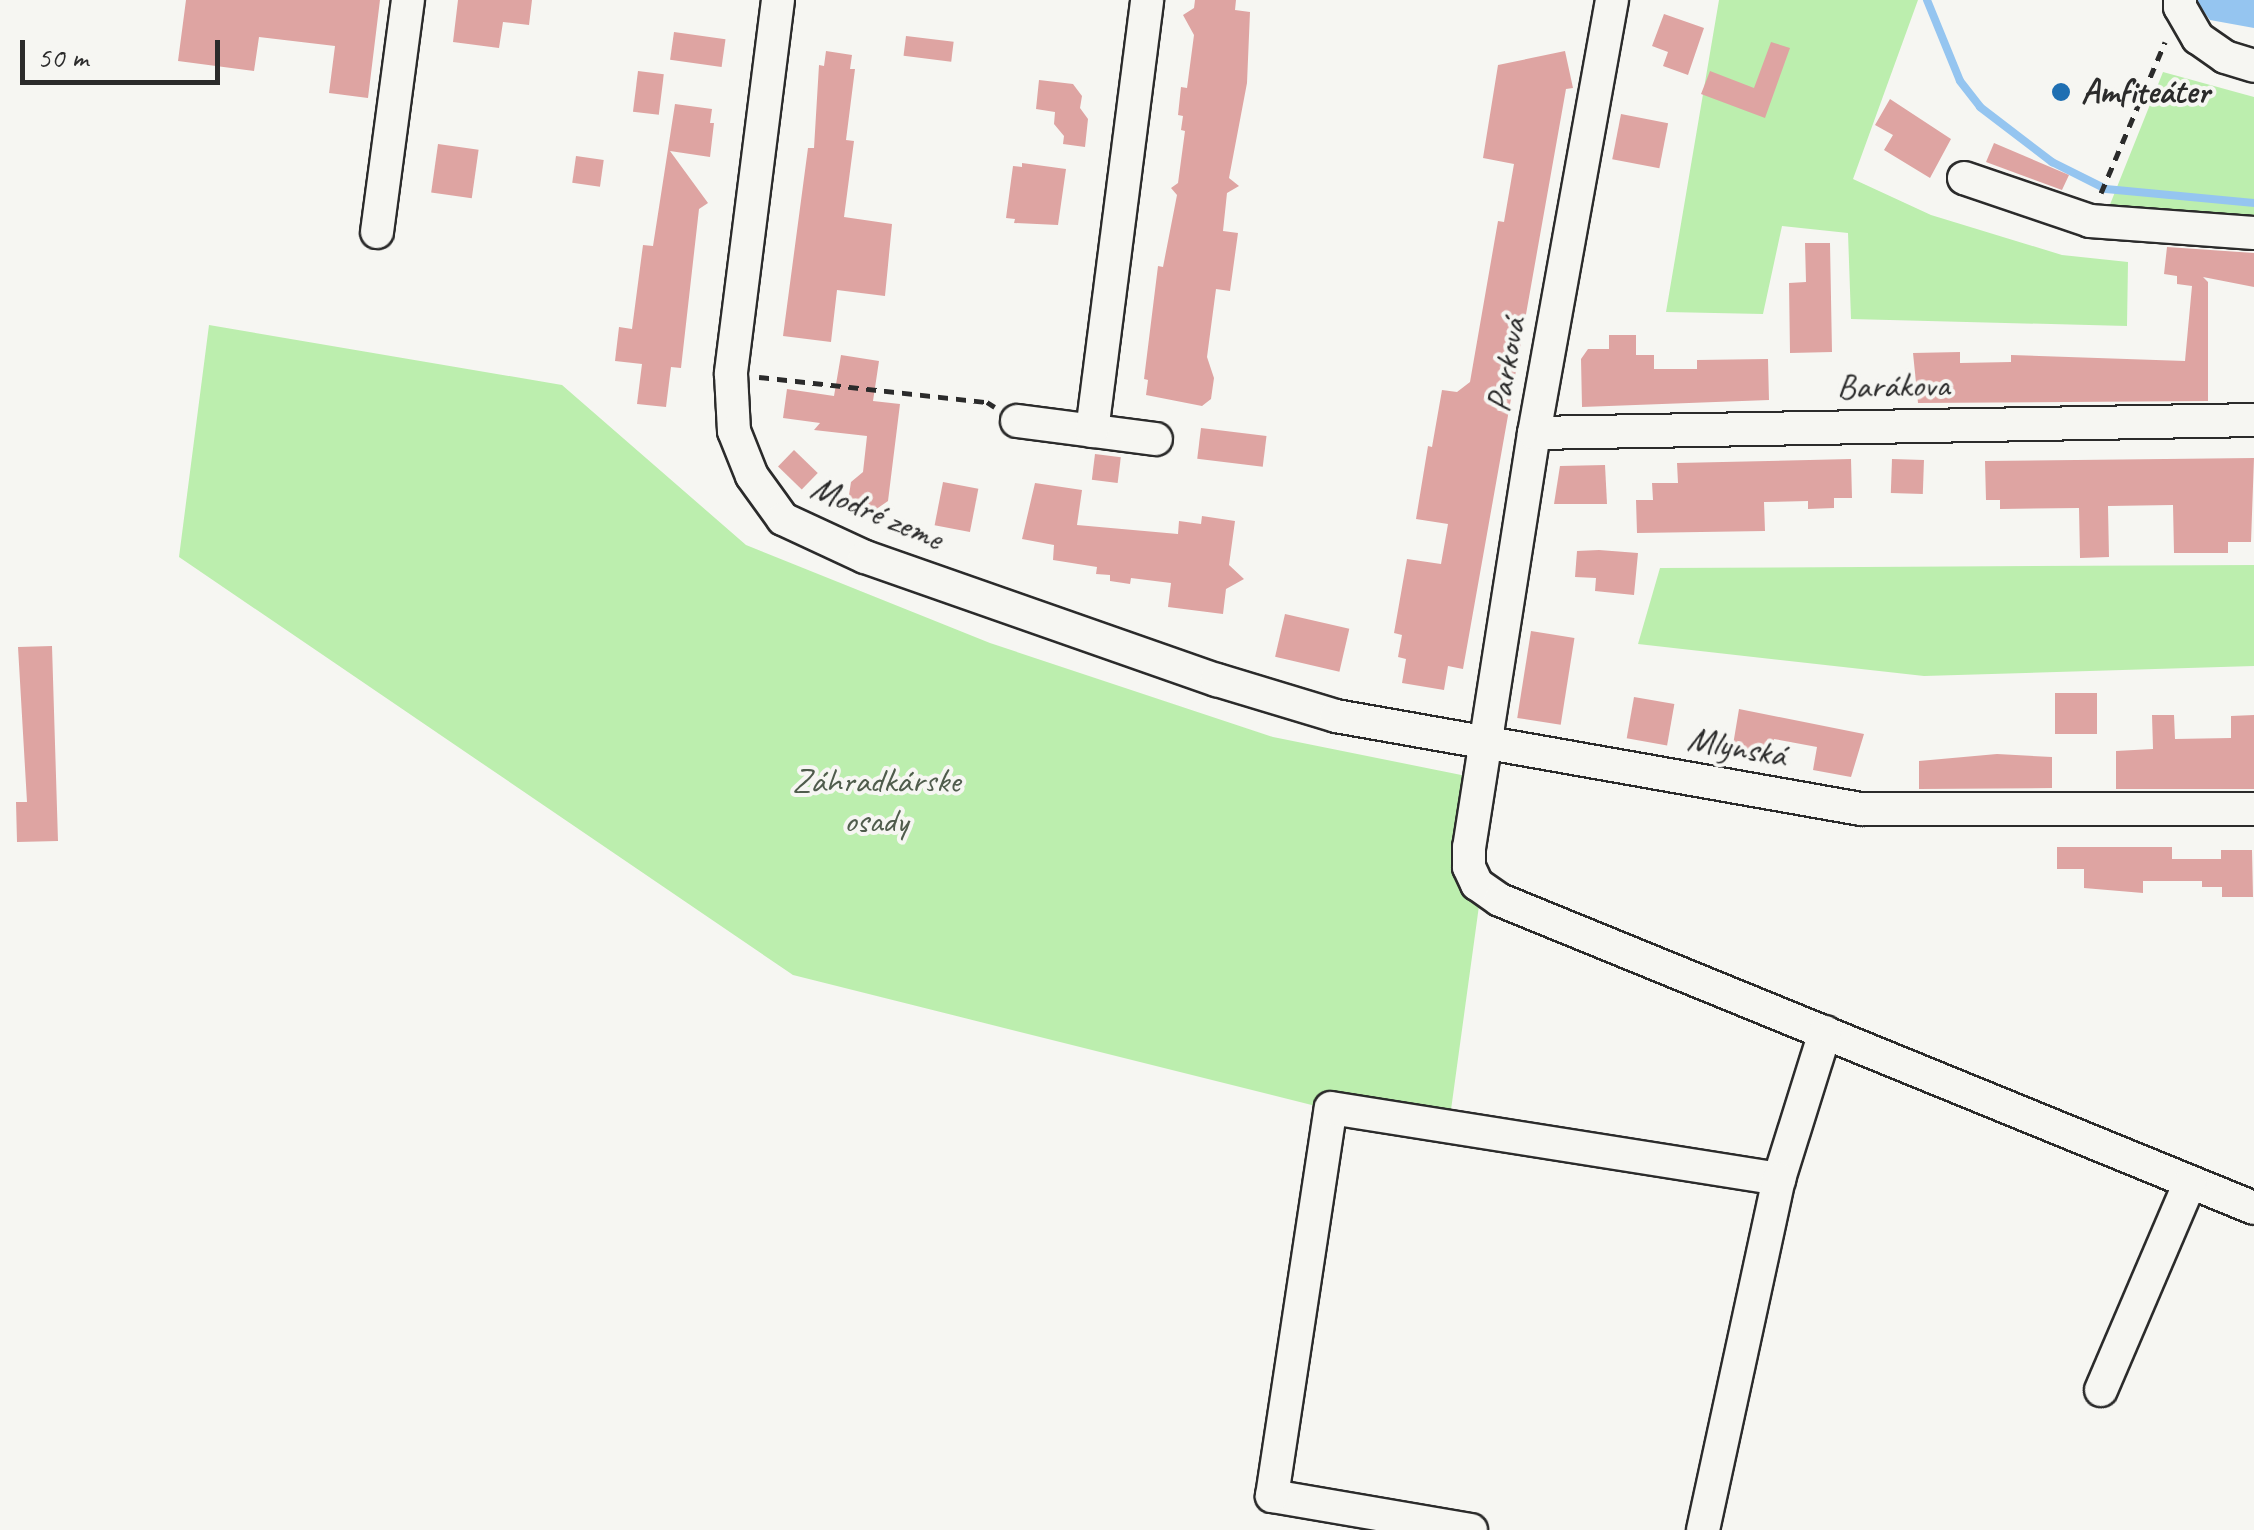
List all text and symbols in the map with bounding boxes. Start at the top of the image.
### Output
scale bar [25,20,225,82]
text: 50 m [37,38,88,76]
place label: Amfiteáter [2081,71,2209,113]
marker: Amfiteáter [2050,81,2072,103]
street label: Parková [1477,315,1535,415]
street label: Barákova [1836,364,1950,408]
street label: Modré zeme [805,467,949,559]
street label: Mlynská [1685,718,1789,776]
park label: Záhradkárske osady [792,760,960,842]

